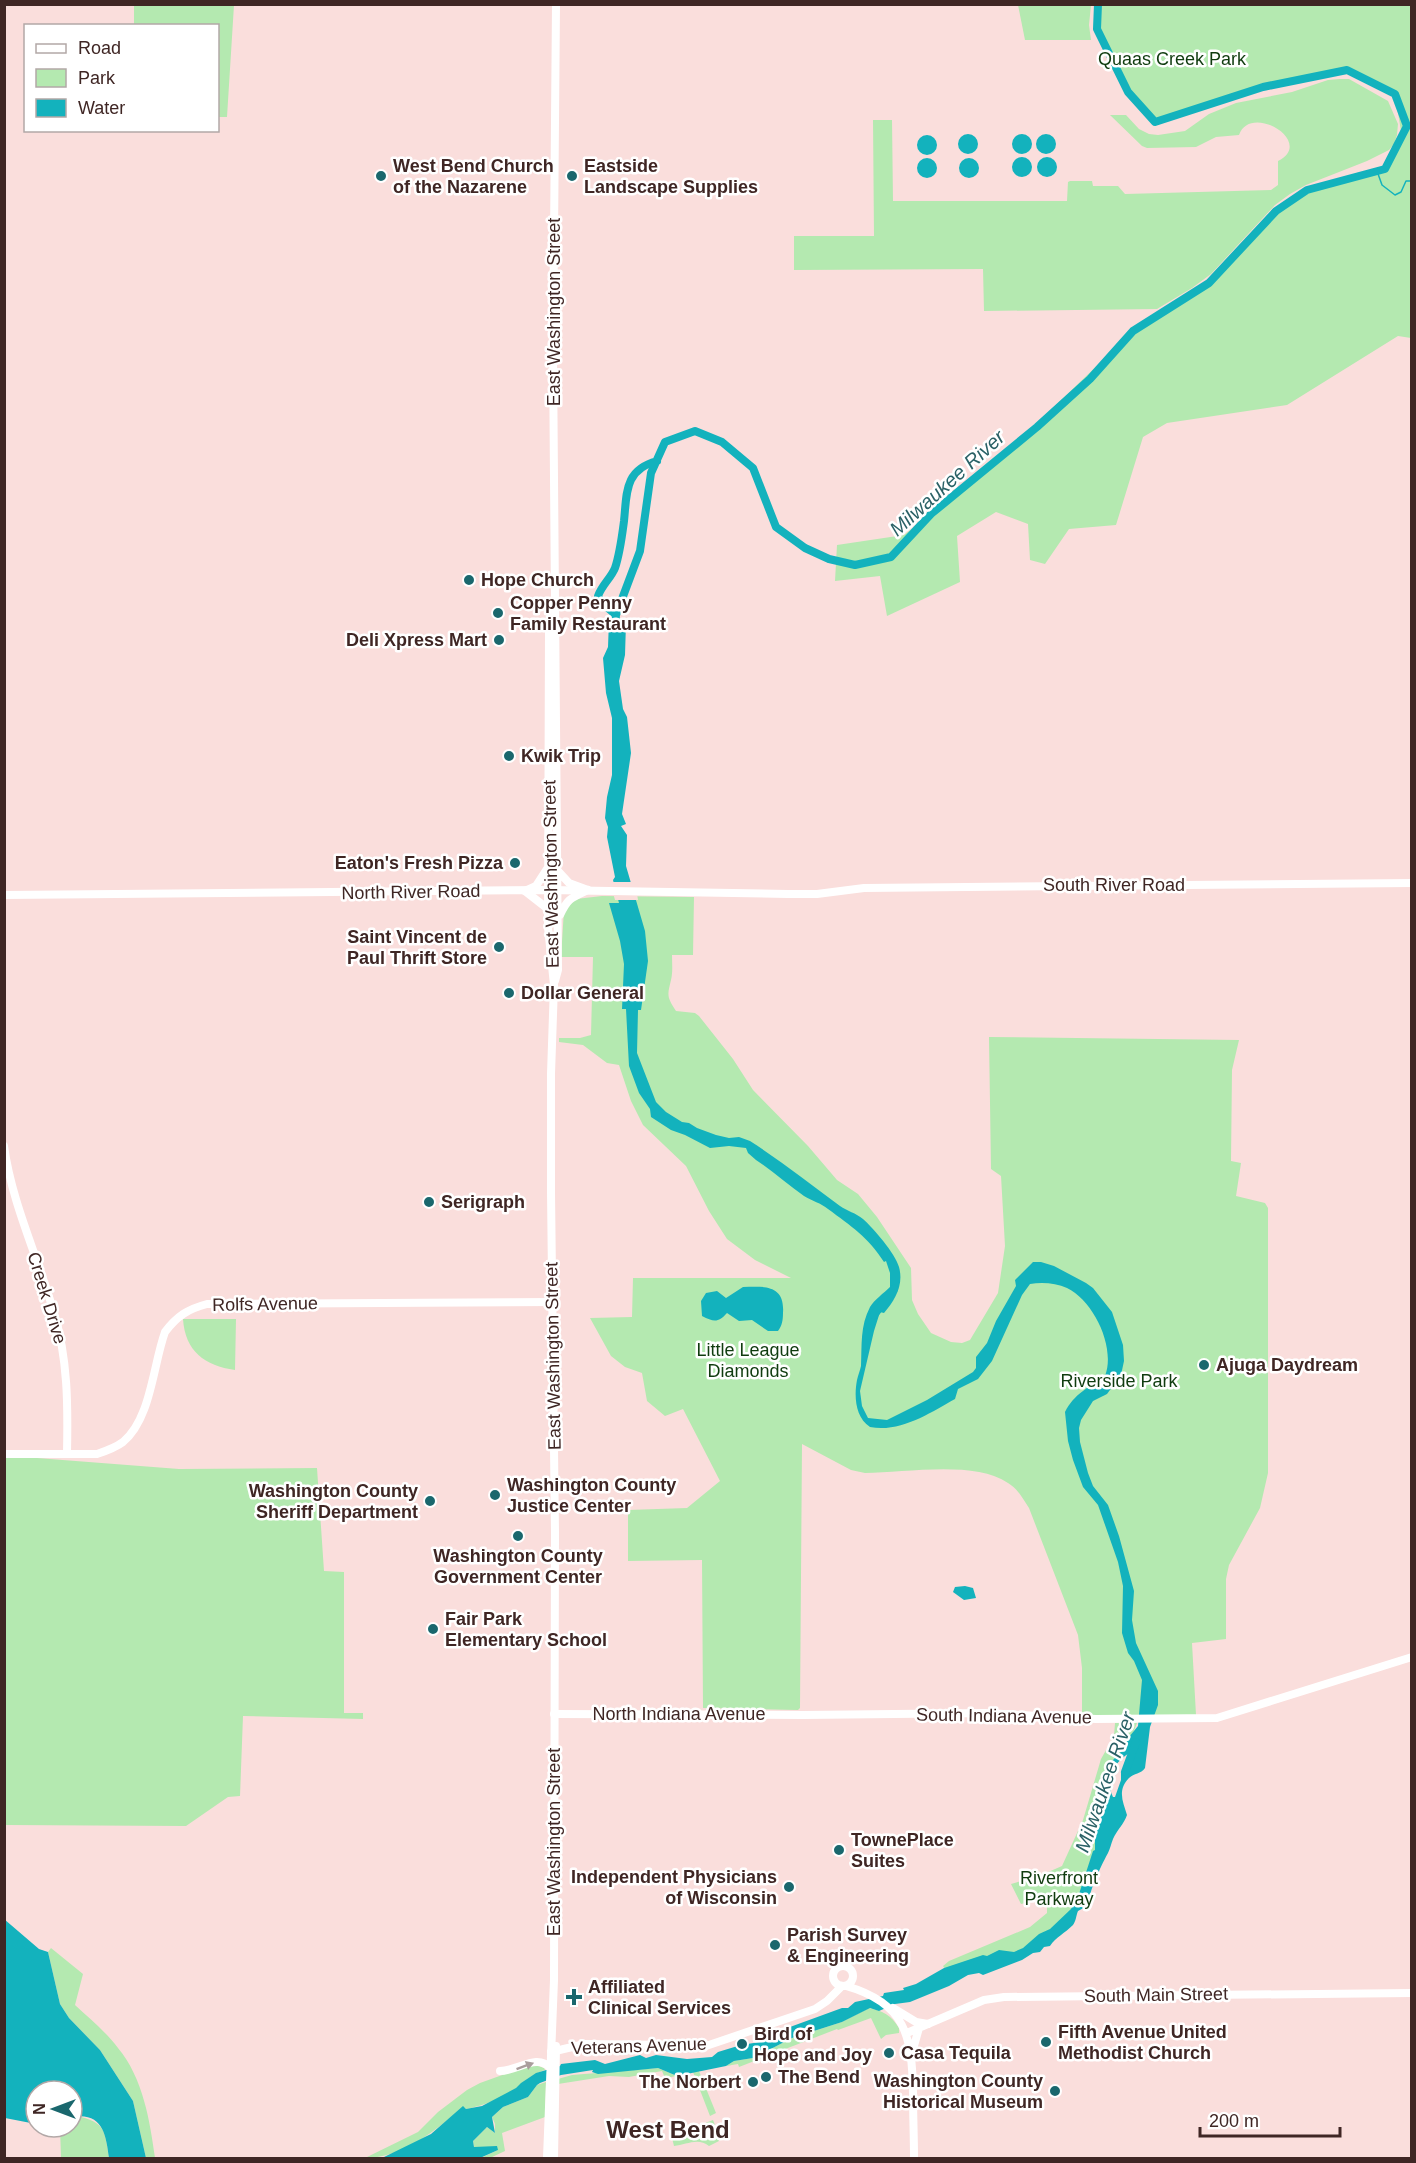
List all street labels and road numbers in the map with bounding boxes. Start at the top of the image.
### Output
street label: East Washington Street [544,218,564,406]
street label: East Washington Street [539,780,563,968]
street label: South River Road [1043,875,1185,895]
street label: North River Road [341,881,481,903]
street label: Creek Drive [24,1250,70,1346]
street label: East Washington Street [541,1262,565,1450]
street label: Rolfs Avenue [212,1293,318,1315]
street label: North Indiana Avenue [593,1704,765,1724]
street label: South Indiana Avenue [916,1704,1092,1728]
street label: East Washington Street [544,1748,564,1936]
street label: South Main Street [1084,1984,1228,2006]
street label: Veterans Avenue [571,2034,707,2058]

